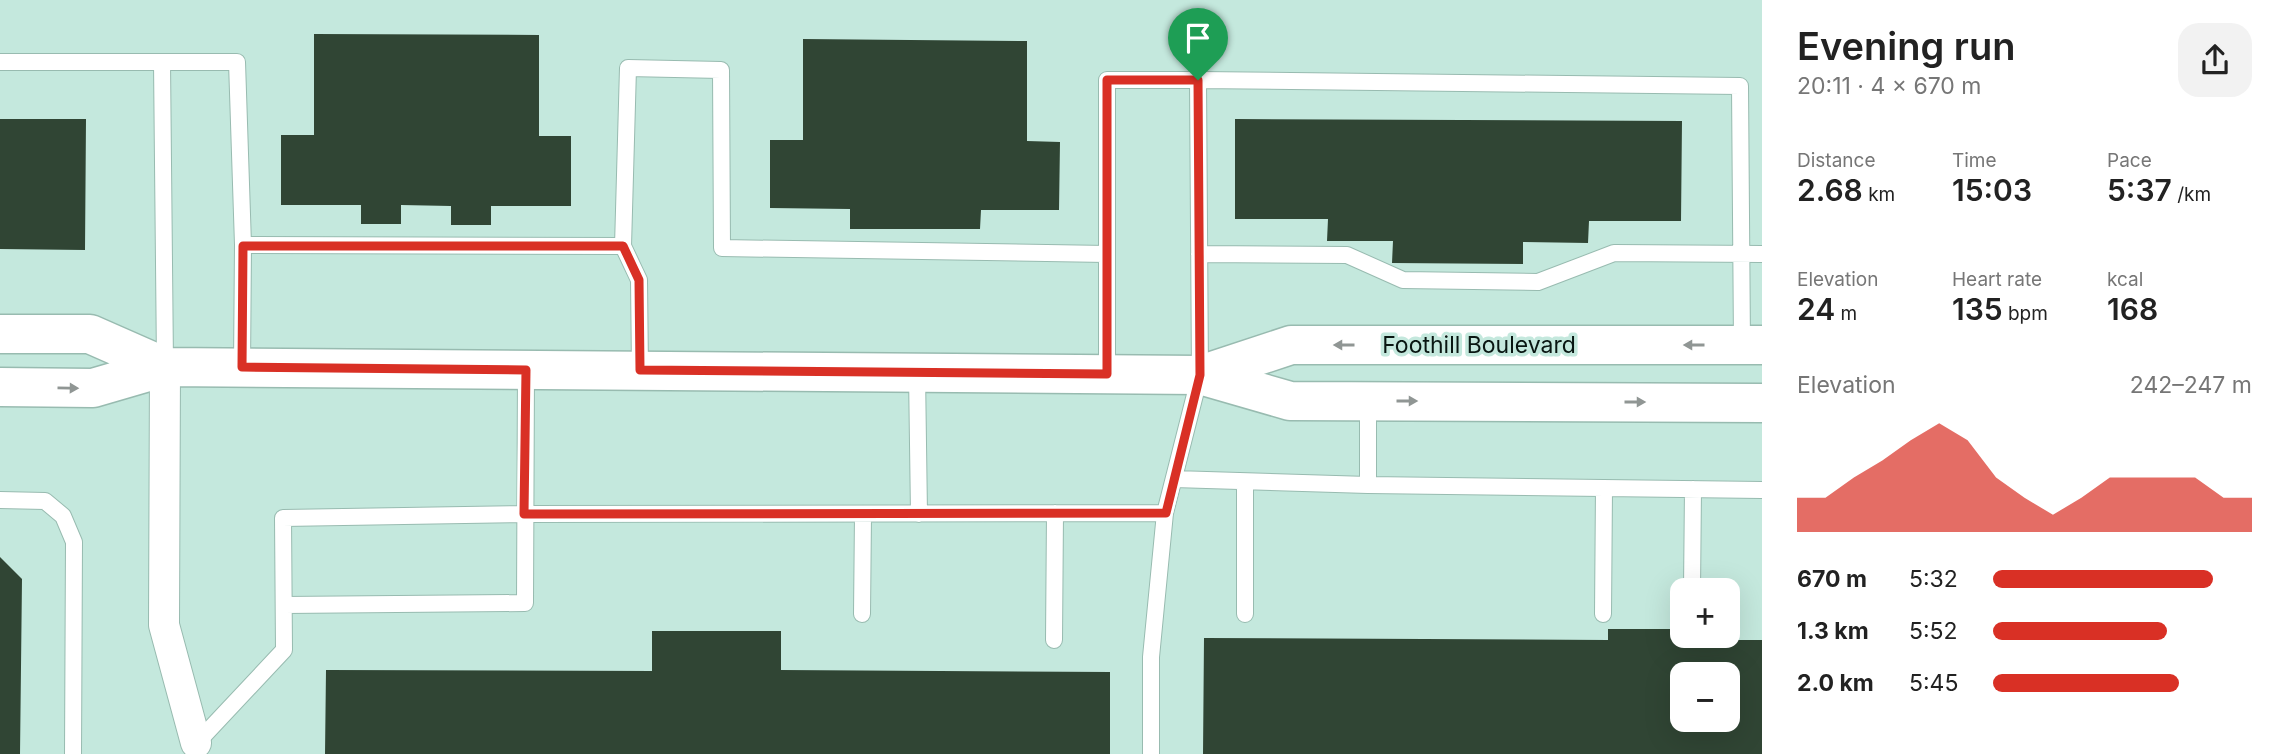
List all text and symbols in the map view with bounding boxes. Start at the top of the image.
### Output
pin [1168,8,1228,80]
icon: arrive [1179,19,1217,57]
text: Evening run [1797,23,2015,69]
button: share [2178,23,2252,97]
text: 20:11 · 4 × 670 m [1797,72,1982,100]
text: Distance [1797,149,1875,172]
text: Time [1952,149,1997,172]
text: Pace [2107,149,2152,172]
text: 2.68 [1797,172,1863,208]
text: 15:03 [1952,172,2032,208]
text: 5:37 [2107,172,2172,208]
text: km [1863,183,1895,206]
text: /km [2172,183,2211,206]
text: Elevation [1797,268,1878,291]
text: Heart rate [1952,268,2042,291]
text: kcal [2107,268,2143,291]
text: 24 [1797,291,1835,327]
text: 135 [1952,291,2003,327]
text: 168 [2107,291,2158,327]
text: m [1835,302,1857,325]
text: bpm [2003,302,2048,325]
street label: Foothill Boulevard [1382,331,1576,359]
one-way arrow [1333,339,1355,351]
one-way arrow [1683,339,1705,351]
text: Elevation [1797,371,1896,399]
text: 242–247 m [2130,371,2252,399]
one-way arrow [57,382,79,394]
one-way arrow [1396,395,1418,407]
one-way arrow [1624,396,1646,408]
text: 670 m [1797,565,1867,593]
text: 5:32 [1909,565,1958,593]
map controls [1670,578,1740,732]
button: + [1670,578,1740,648]
text: 1.3 km [1797,617,1869,645]
text: 5:52 [1909,617,1958,645]
button: − [1670,662,1740,732]
text: 2.0 km [1797,669,1874,697]
text: 5:45 [1909,669,1958,697]

